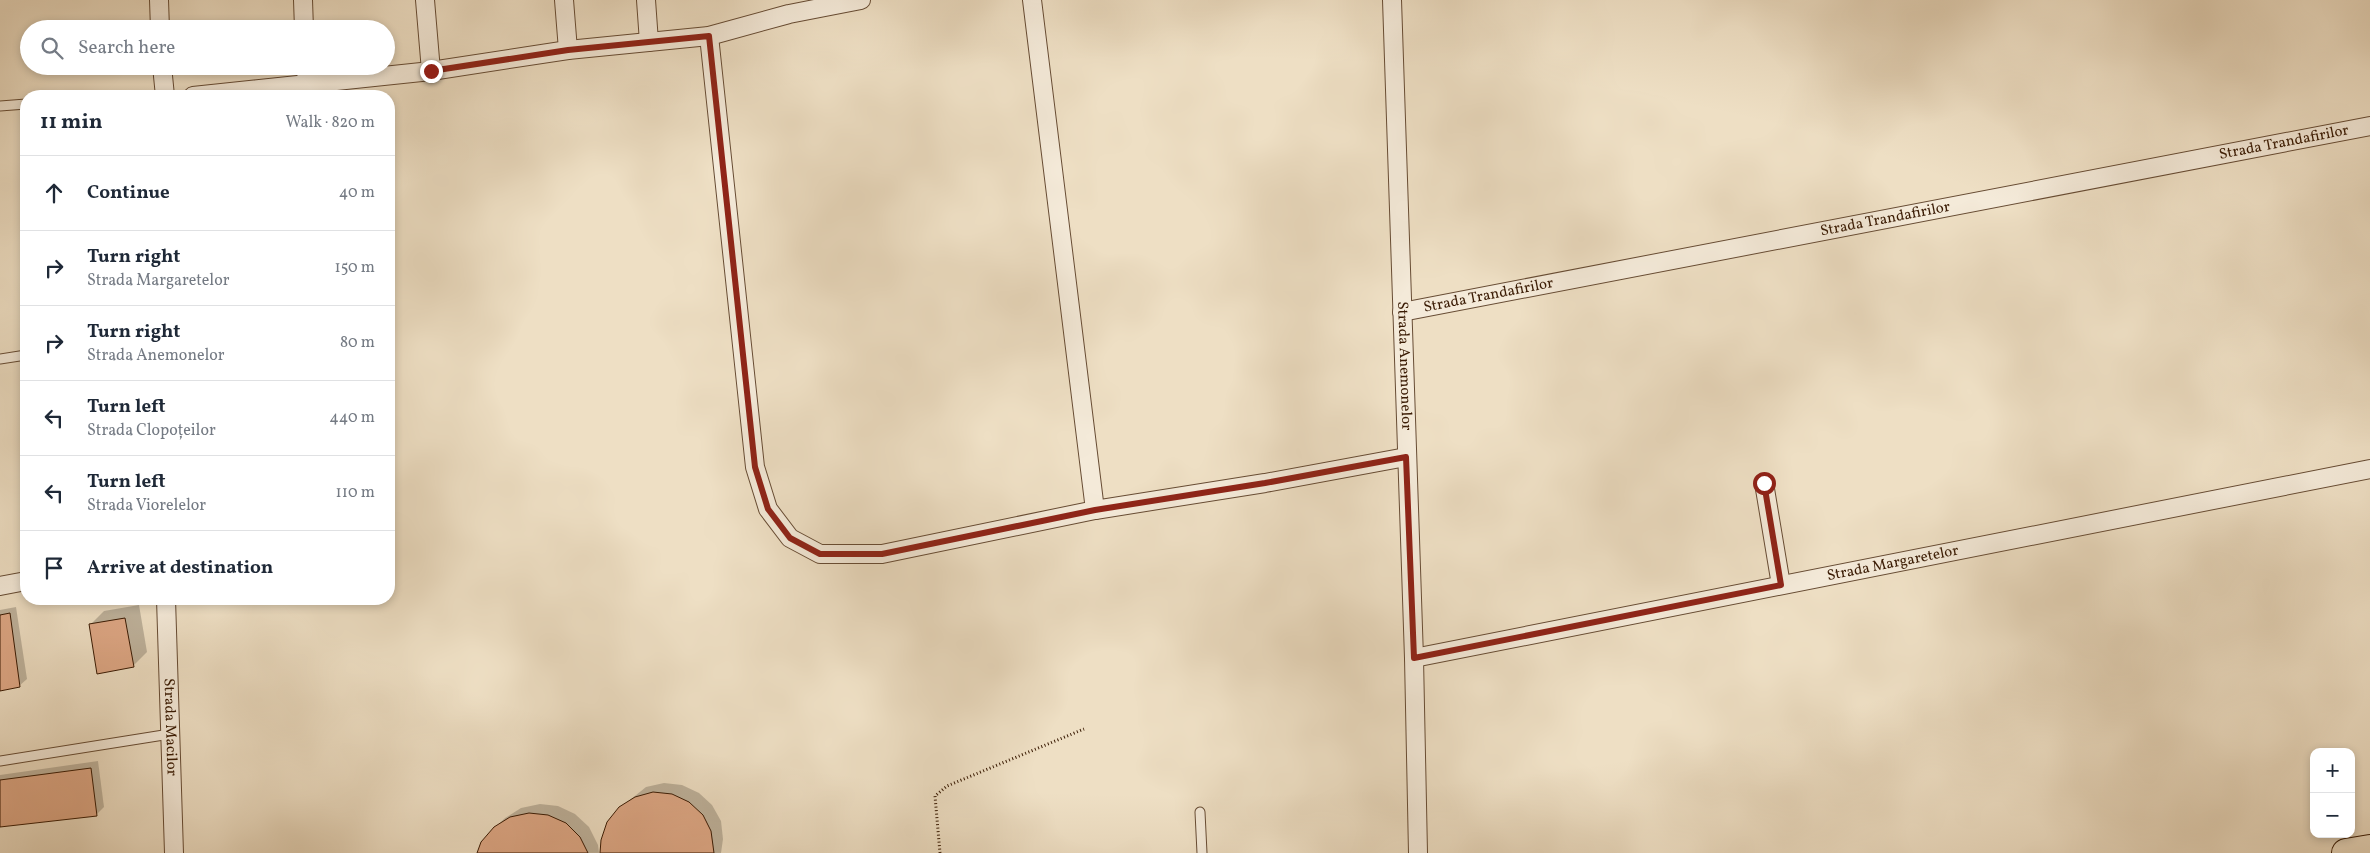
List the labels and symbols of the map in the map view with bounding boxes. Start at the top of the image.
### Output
route end [420,60,443,83]
street label: Strada Trandafirilor [2217,120,2351,165]
street label: Strada Trandafirilor [1818,196,1952,242]
street label: Strada Trandafirilor [1422,273,1555,318]
street label: Strada Anemonelor [1392,301,1417,431]
route start [1753,472,1776,495]
street label: Strada Margaretelor [1825,540,1960,587]
street label: Strada Macilor [158,678,182,776]

